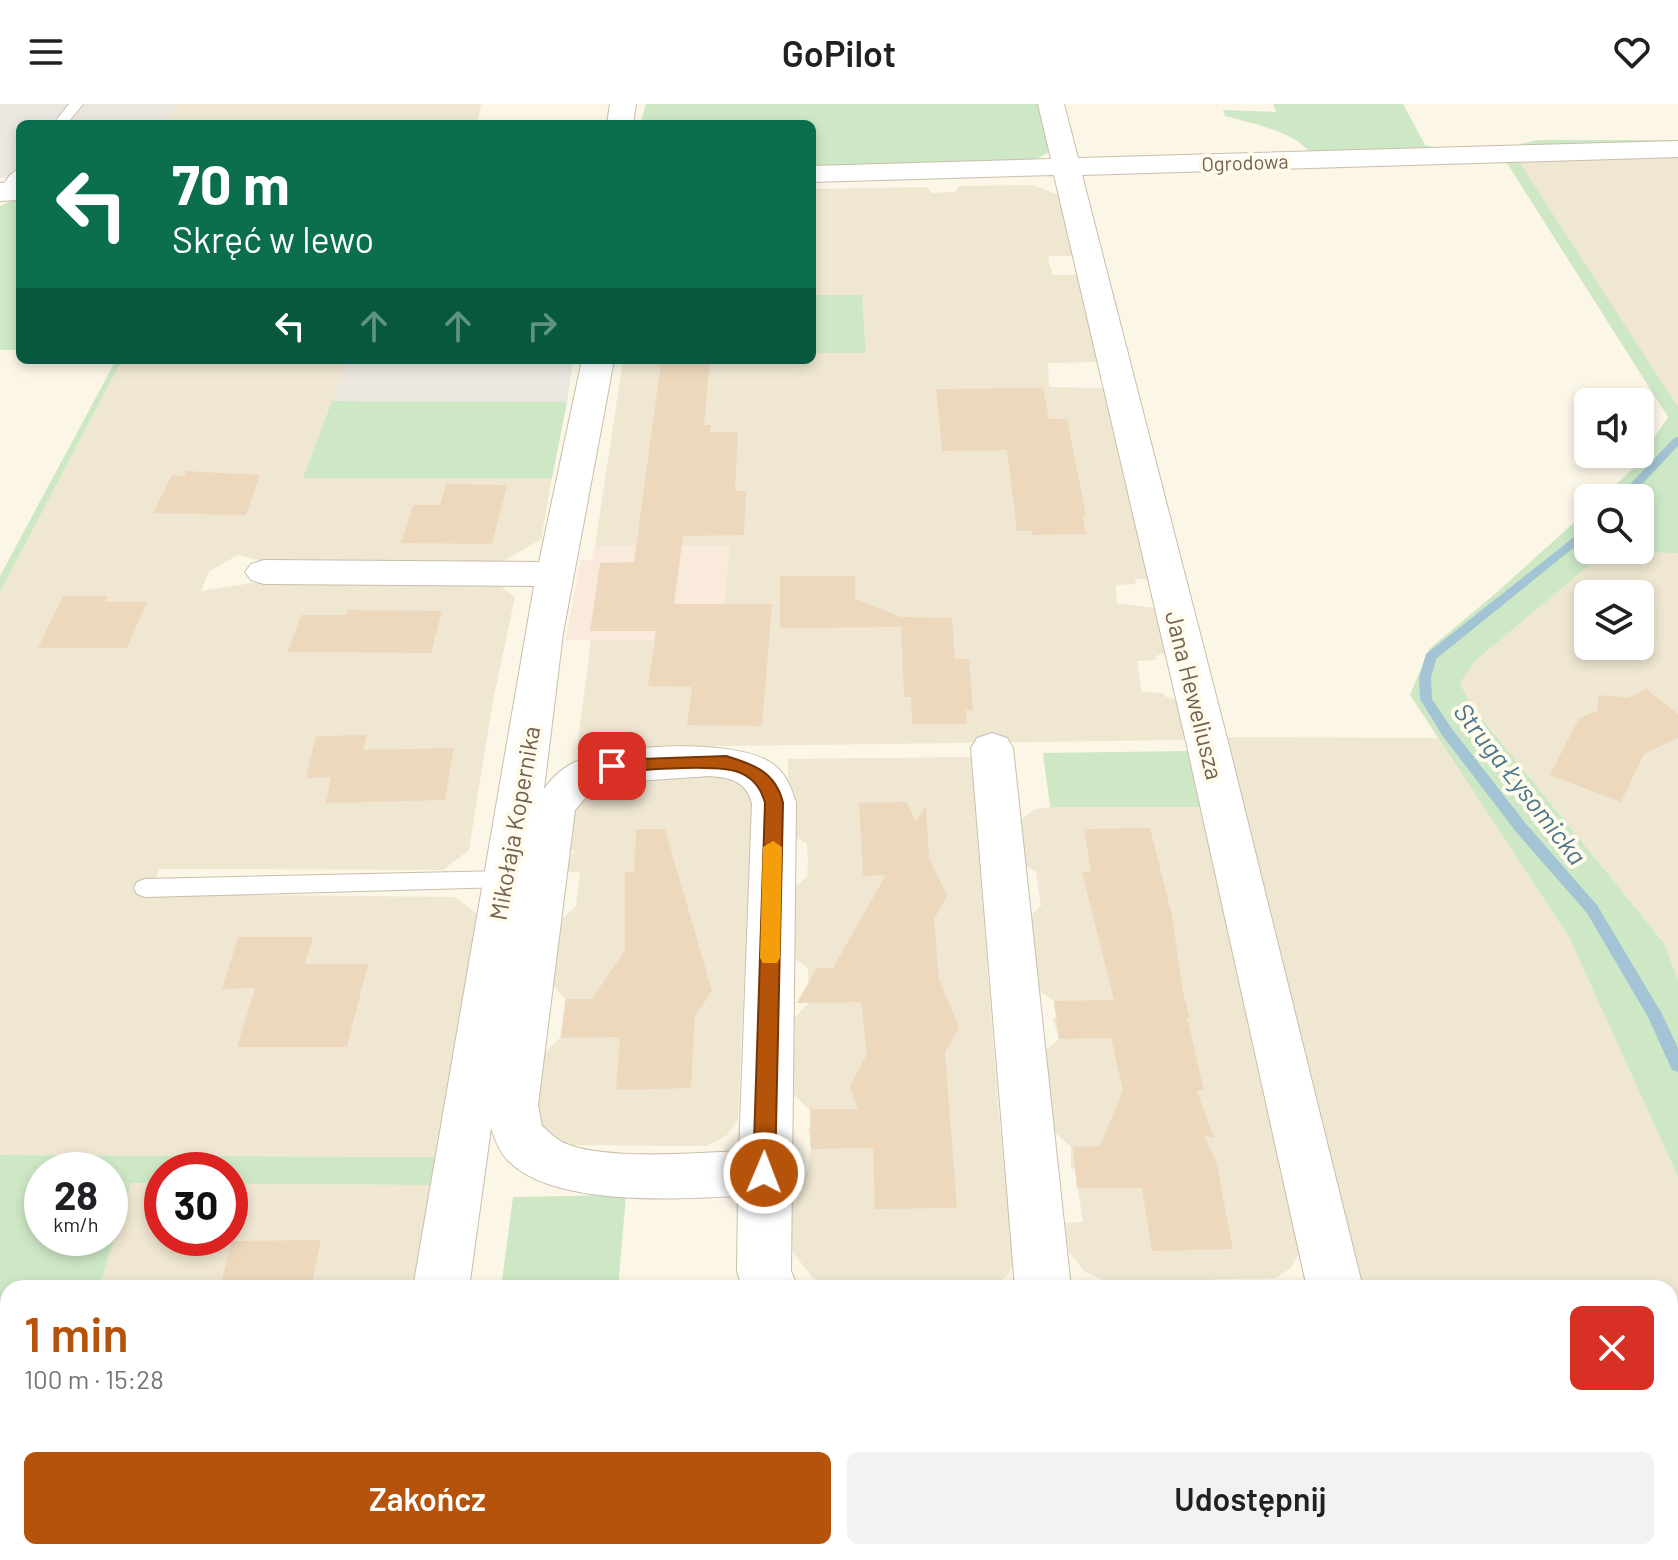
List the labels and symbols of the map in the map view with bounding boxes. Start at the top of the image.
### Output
street label: Ogrodowa [1201,148,1289,176]
street label: Jana Heweliusza [1160,608,1230,782]
water label: Struga Łysomicka [1448,696,1594,870]
street label: Mikołaja Kopernika [483,724,545,922]
pin [578,732,646,800]
position arrow [722,1131,806,1215]
speed limit sign: 30 [144,1152,248,1256]

